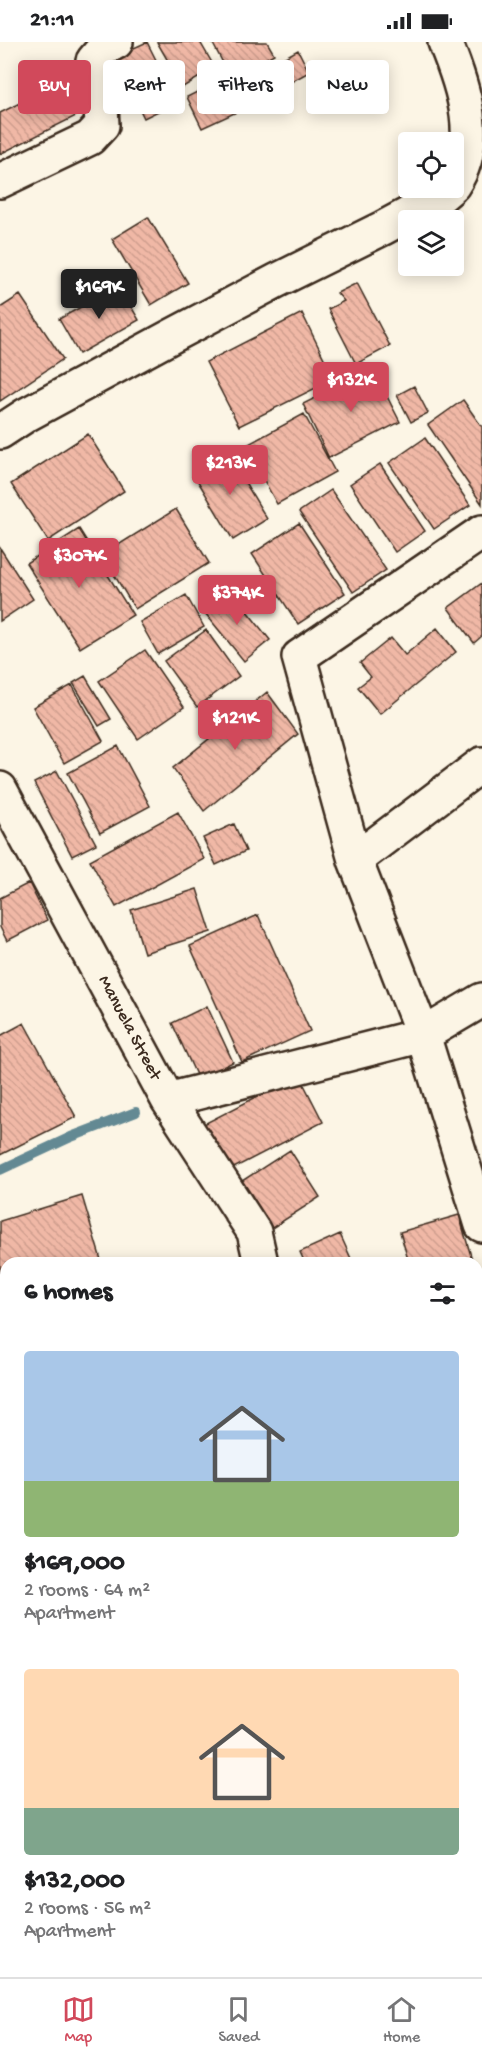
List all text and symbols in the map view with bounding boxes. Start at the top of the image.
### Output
text: 21:11 [30,8,74,34]
chip: Buy [18,60,91,114]
chip: Rent [103,60,185,114]
chip: Filters [197,60,294,114]
chip: New [306,60,389,114]
map controls [398,132,464,276]
button: locate [398,132,464,198]
button: layers [398,210,464,276]
pin: $169K [57,269,141,320]
text: $169K [75,277,123,300]
pin: $132K [309,362,393,413]
text: $132K [327,370,375,393]
pin: $213K [188,445,272,496]
text: $213K [206,453,254,476]
pin: $307K [37,538,121,589]
text: $307K [53,546,105,569]
pin: $374K [195,575,279,626]
text: $374K [212,583,262,606]
pin: $121K [193,700,277,751]
text: $121K [212,708,258,731]
street label: Manuela Street [93,972,166,1085]
icon: filters [426,1277,459,1310]
text: 6 homes [24,1278,112,1309]
icon: home [188,1390,296,1498]
text: $169,000 [24,1549,125,1580]
text: 2 rooms · 64 m² [24,1580,150,1603]
text: Apartment [24,1603,114,1626]
icon: home [188,1708,296,1816]
text: $132,000 [24,1867,125,1898]
text: 2 rooms · 56 m² [24,1898,151,1921]
text: Apartment [24,1921,114,1944]
tab: Map [62,1993,95,2048]
tab: Saved [218,1993,259,2048]
tab: Home [383,1993,420,2048]

